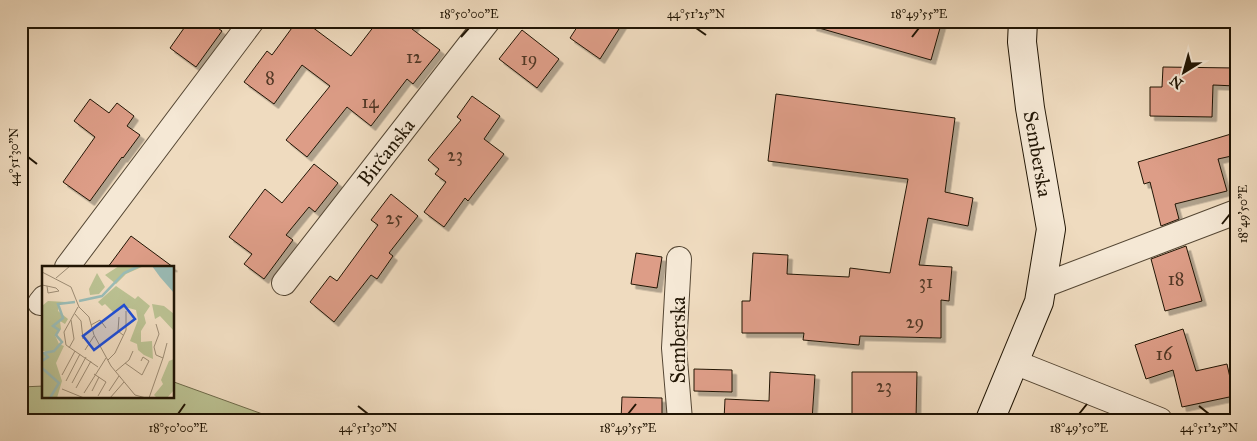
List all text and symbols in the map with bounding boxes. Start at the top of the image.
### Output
text: 18°50'00"E [439,7,499,21]
text: 44°51'25"N [667,7,725,21]
text: 18°49'55"E [891,7,948,21]
house number: 12 [406,46,422,68]
house number: 19 [521,48,537,70]
north arrow [1160,48,1210,98]
house number: 8 [265,67,275,89]
text: N [1167,72,1186,92]
house number: 14 [361,91,380,113]
street label: Semberska [1019,109,1057,199]
street label: Birčanska [352,113,420,190]
text: 44°51'30"N [7,128,21,186]
house number: 23 [447,144,463,166]
text: 18°49'50"E [1236,184,1250,243]
house number: 25 [385,207,403,229]
inset map [42,266,175,398]
house number: 18 [1168,268,1184,290]
house number: 31 [919,271,933,293]
street label: Semberska [666,296,690,384]
house number: 29 [906,311,924,333]
house number: 16 [1156,343,1173,365]
house number: 23 [876,375,892,397]
text: 18°50'00"E [148,421,208,435]
text: 44°51'30"N [339,421,397,435]
text: 18°49'55"E [600,421,657,435]
text: 18°49'50"E [1050,421,1109,435]
text: 44°51'25"N [1180,421,1238,435]

